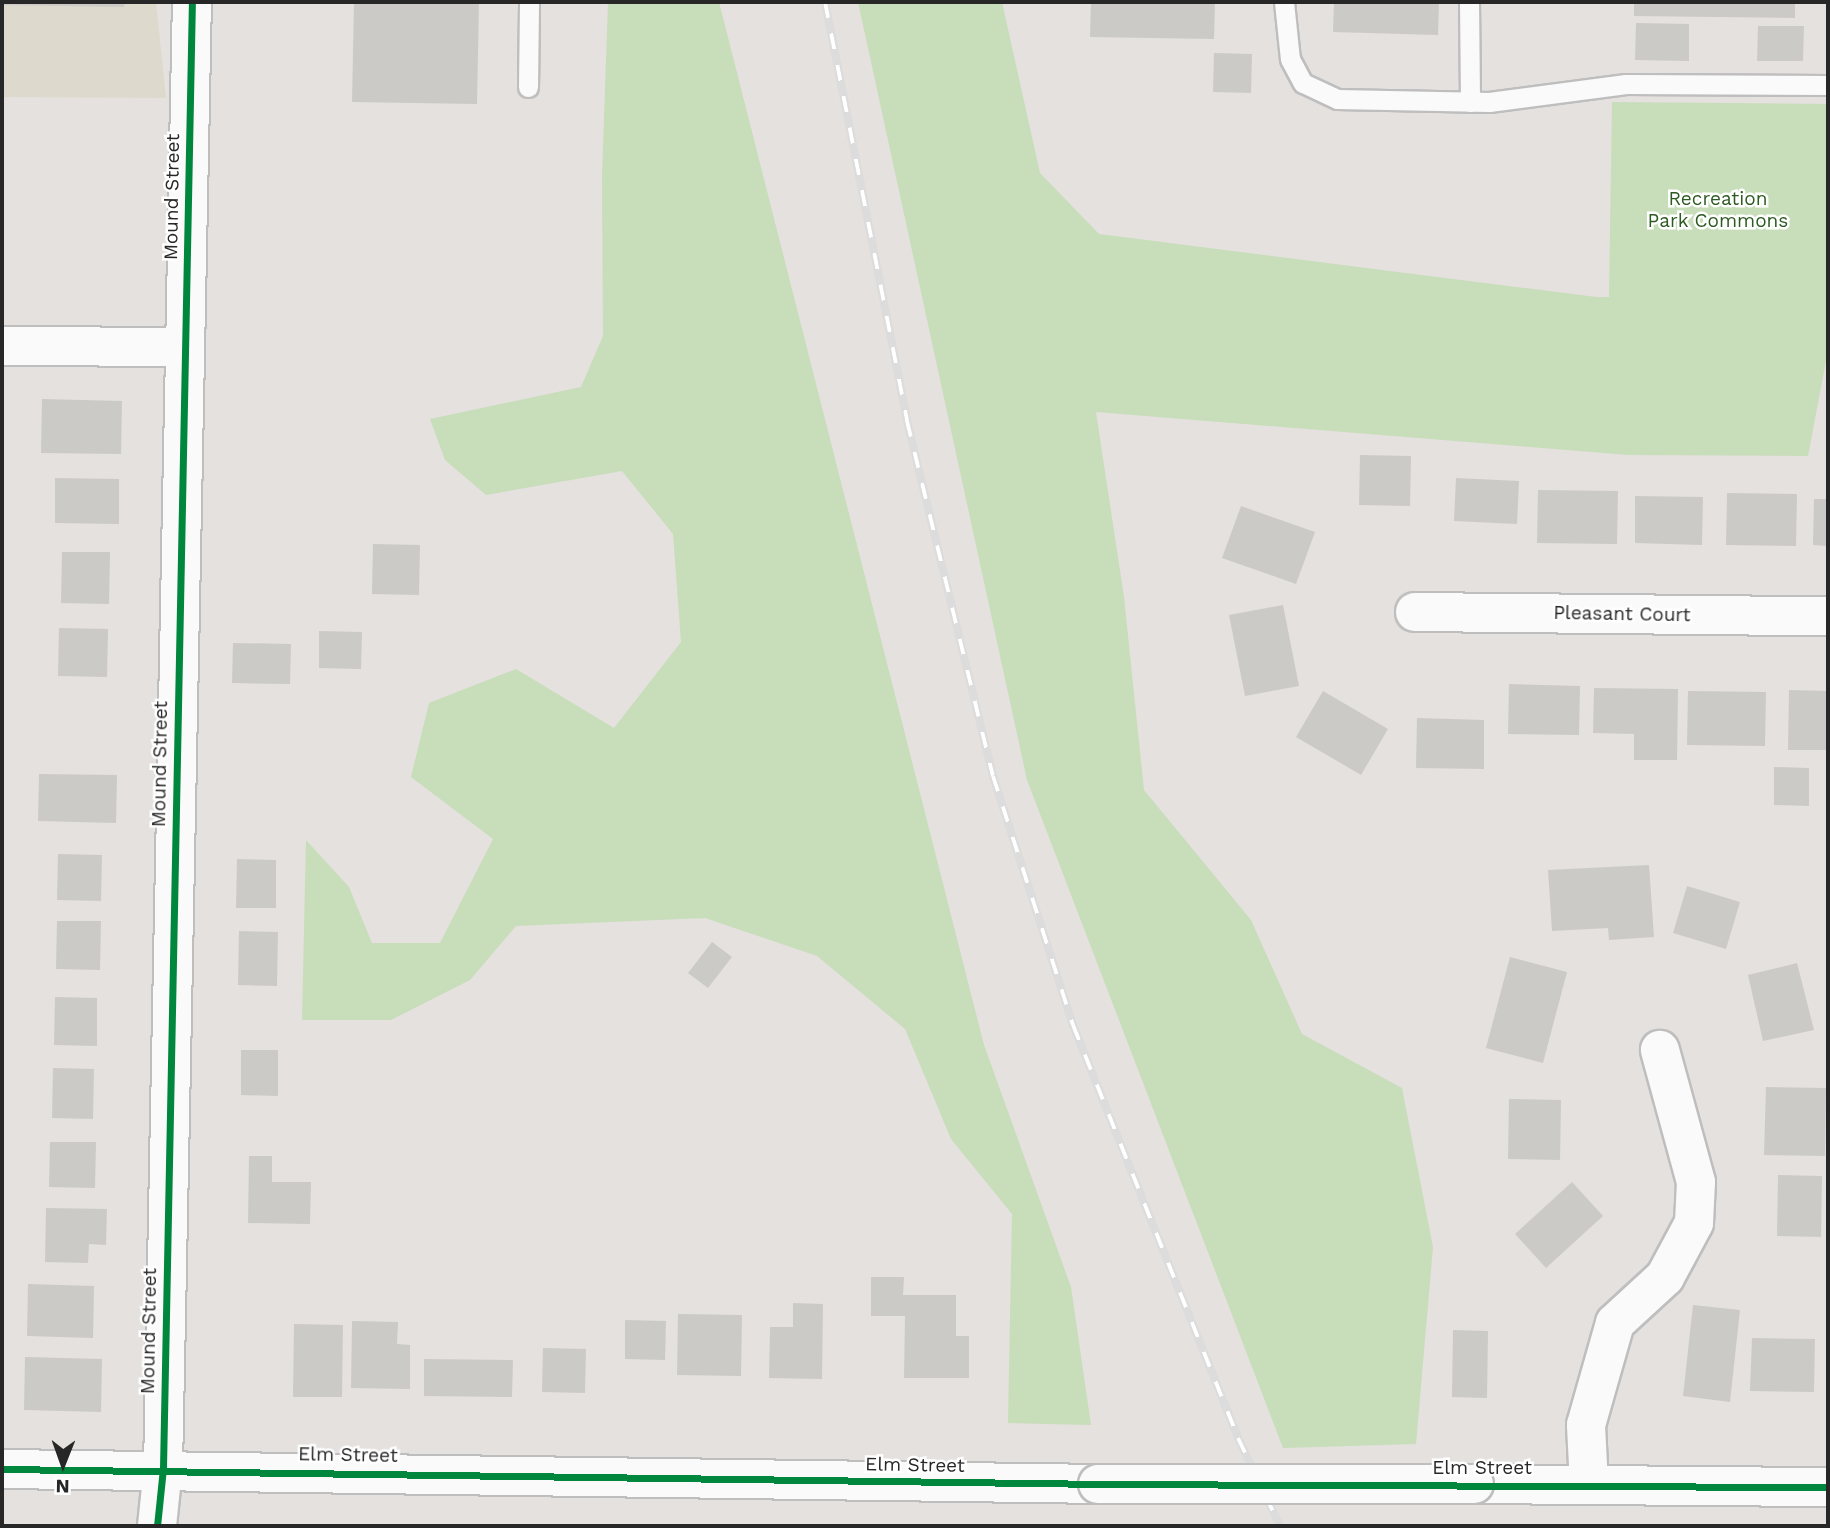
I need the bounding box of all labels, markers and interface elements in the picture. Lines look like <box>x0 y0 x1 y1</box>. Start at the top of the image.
street label: Mound Street <box>159 134 185 260</box>
park label: Recreation Park Commons <box>1647 188 1789 232</box>
street label: Pleasant Court <box>1553 601 1691 627</box>
street label: Mound Street <box>147 701 173 827</box>
street label: Mound Street <box>136 1268 162 1394</box>
north arrow <box>28 1430 98 1500</box>
street label: Elm Street <box>298 1443 398 1467</box>
street label: Elm Street <box>865 1453 965 1477</box>
street label: Elm Street <box>1432 1457 1532 1479</box>
text: N <box>55 1475 70 1498</box>

